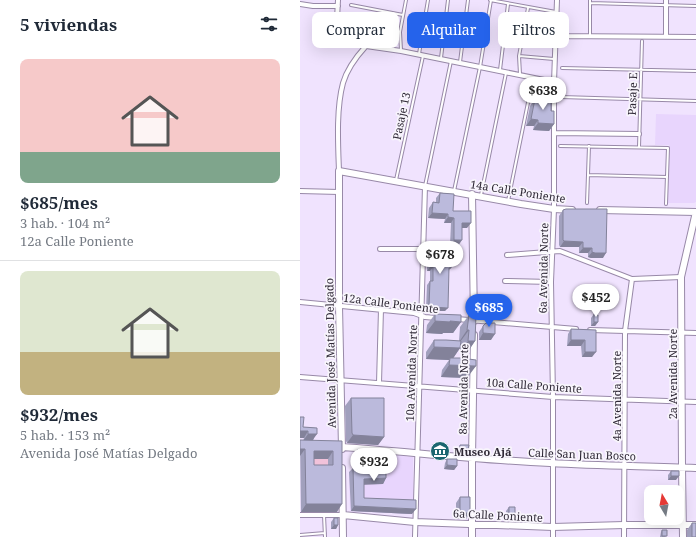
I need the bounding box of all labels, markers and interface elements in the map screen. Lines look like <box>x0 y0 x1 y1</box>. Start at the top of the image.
chip: Comprar <box>312 12 399 48</box>
chip: Alquilar <box>407 12 490 48</box>
chip: Filtros <box>498 12 569 48</box>
text: 5 viviendas <box>20 13 117 36</box>
icon: filters <box>258 13 280 35</box>
street label: Pasaje E <box>624 72 640 116</box>
pin: $638 <box>519 77 567 111</box>
text: $638 <box>528 81 558 99</box>
icon: home <box>114 85 186 157</box>
street label: Pasaje 13 <box>389 91 413 141</box>
street label: 14a Calle Poniente <box>469 176 567 206</box>
text: $685/mes <box>20 191 98 214</box>
text: 3 hab. · 104 m² <box>20 214 110 232</box>
street label: 6a Avenida Norte <box>535 222 551 313</box>
text: 12a Calle Poniente <box>20 232 134 250</box>
pin: $678 <box>416 241 464 275</box>
text: $678 <box>425 245 455 263</box>
street label: Avenida José Matías Delgado <box>321 278 339 428</box>
pin: $452 <box>572 284 620 318</box>
text: $452 <box>581 288 611 306</box>
street label: 12a Calle Poniente <box>342 290 440 316</box>
pin: $685 <box>465 294 513 328</box>
icon: home <box>114 297 186 369</box>
text: $685 <box>474 298 504 316</box>
street label: 10a Avenida Norte <box>402 324 420 422</box>
street label: 2a Avenida Norte <box>665 329 680 419</box>
street label: 8a Avenida Norte <box>455 343 471 434</box>
street label: 4a Avenida Norte <box>609 351 624 441</box>
street label: 10a Calle Poniente <box>485 374 583 396</box>
text: $932/mes <box>20 403 98 426</box>
text: 5 hab. · 153 m² <box>20 426 110 444</box>
museum icon: Museo Ajá <box>429 440 451 462</box>
text: Avenida José Matías Delgado <box>20 444 197 462</box>
place label: Museo Ajá <box>454 444 512 459</box>
street label: Calle San Juan Bosco <box>528 445 636 463</box>
pin: $932 <box>350 448 398 482</box>
text: $932 <box>359 452 389 470</box>
north arrow <box>644 485 684 525</box>
map controls <box>644 485 684 525</box>
street label: 6a Calle Poniente <box>453 505 543 525</box>

